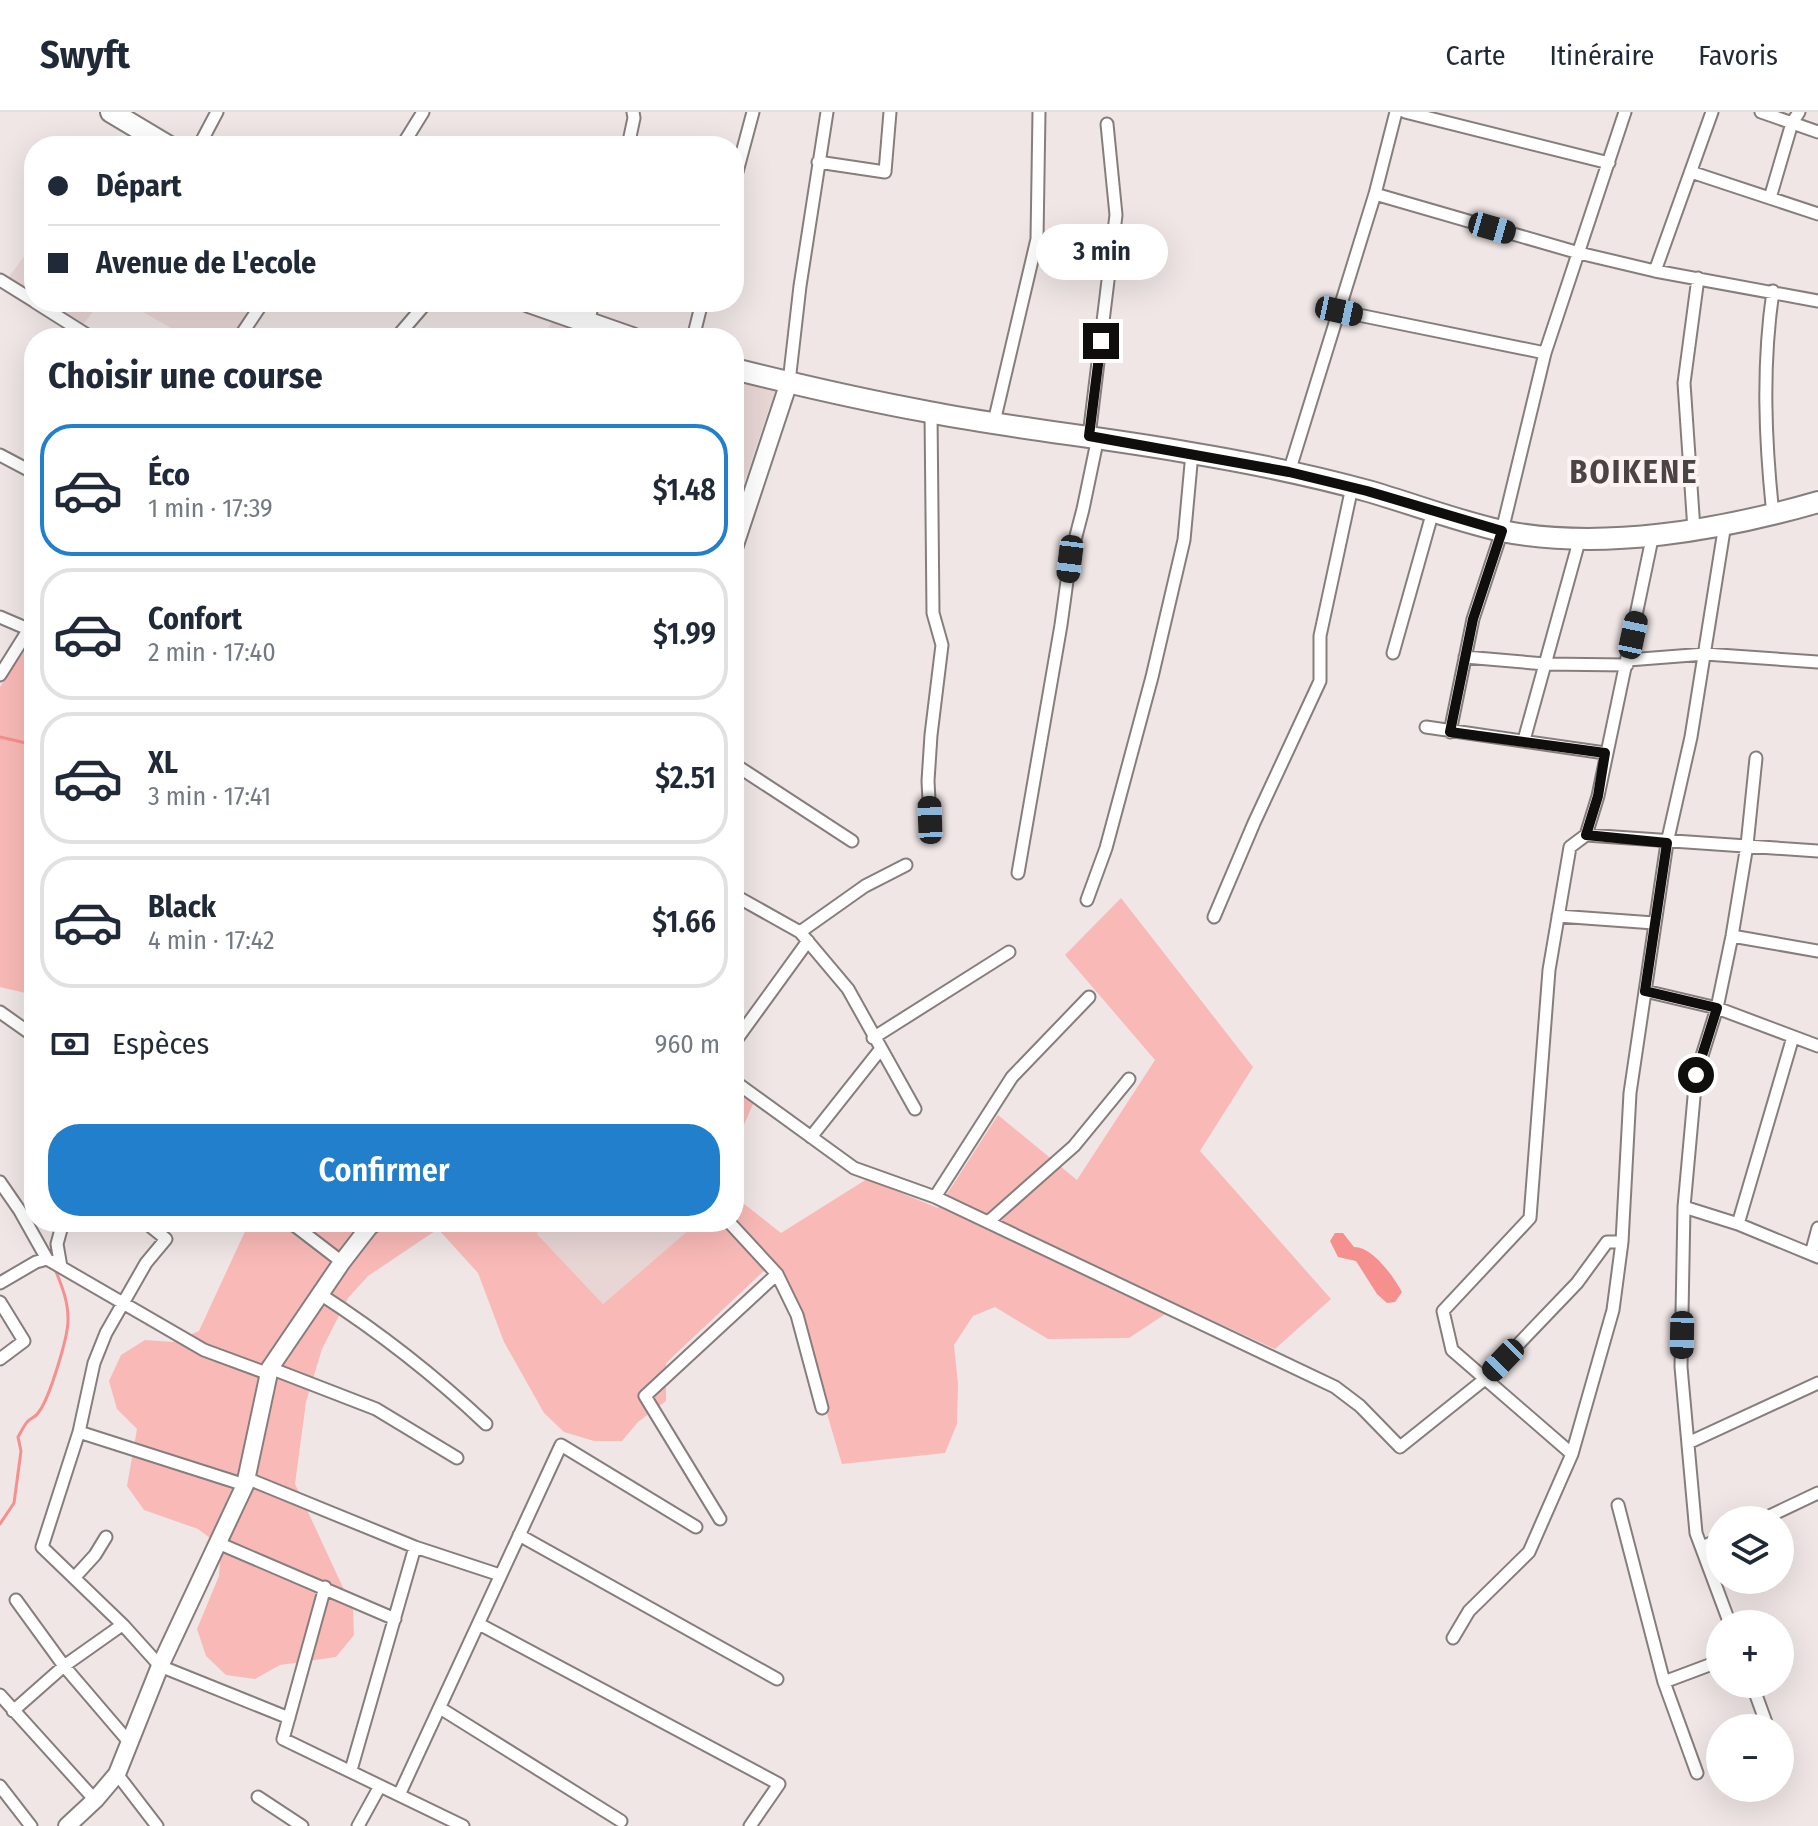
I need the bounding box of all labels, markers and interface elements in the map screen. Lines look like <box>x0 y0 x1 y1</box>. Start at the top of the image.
text: Swyft <box>40 32 130 78</box>
text: Carte <box>1446 39 1506 72</box>
text: Itinéraire <box>1550 39 1654 72</box>
text: Favoris <box>1698 39 1778 72</box>
text: Départ <box>96 168 182 204</box>
car <box>1466 210 1518 246</box>
callout: 3 min <box>1035 225 1167 281</box>
text: 3 min <box>1073 236 1131 267</box>
text: Avenue de L'ecole <box>96 245 316 281</box>
car <box>1313 294 1365 328</box>
route end <box>1083 323 1119 359</box>
text: Choisir une course <box>48 354 323 398</box>
district label: BOIKENE <box>1570 453 1698 491</box>
icon: car <box>52 454 124 526</box>
text: Éco <box>148 457 190 493</box>
text: $1.48 <box>653 472 716 508</box>
text: 1 min · 17:39 <box>148 493 273 524</box>
car <box>1055 534 1085 584</box>
icon: car <box>52 598 124 670</box>
text: Confort <box>148 601 242 637</box>
car <box>1616 609 1650 661</box>
text: $1.99 <box>653 616 716 652</box>
text: 2 min · 17:40 <box>148 637 276 668</box>
icon: car <box>52 742 124 814</box>
text: XL <box>148 745 178 781</box>
text: $2.51 <box>655 760 716 796</box>
text: 3 min · 17:41 <box>148 781 271 812</box>
car <box>917 796 943 844</box>
icon: car <box>52 886 124 958</box>
text: Black <box>148 889 216 925</box>
text: $1.66 <box>652 904 716 940</box>
text: 4 min · 17:42 <box>148 925 274 956</box>
icon: cash <box>48 1022 92 1066</box>
text: Espèces <box>112 1026 209 1062</box>
text: 960 m <box>655 1029 720 1060</box>
route start <box>1678 1057 1714 1093</box>
button: Confirmer <box>48 1124 720 1216</box>
car <box>1670 1311 1694 1359</box>
car <box>1478 1334 1528 1386</box>
map controls <box>1706 1506 1794 1802</box>
button: layers <box>1706 1506 1794 1594</box>
button: + <box>1706 1610 1794 1698</box>
button: − <box>1706 1714 1794 1802</box>

